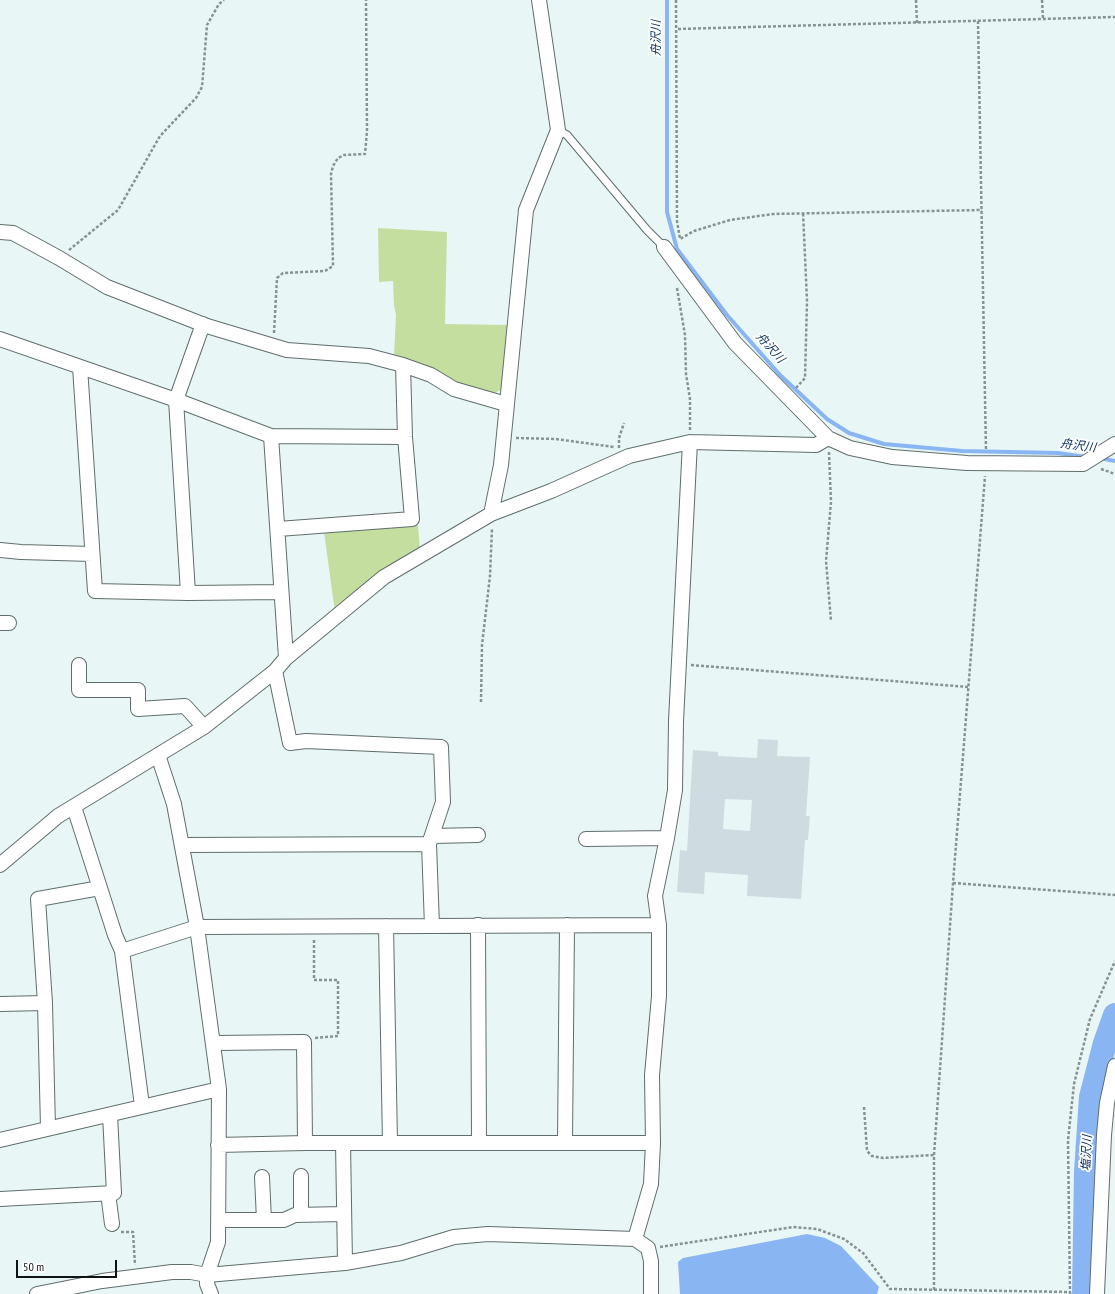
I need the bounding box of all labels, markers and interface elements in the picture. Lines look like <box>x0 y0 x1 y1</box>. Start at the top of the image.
water label: 舟沢川 <box>650 20 664 56</box>
water label: 舟沢川 <box>753 330 787 366</box>
water label: 舟沢川 <box>1059 437 1097 455</box>
water label: 塩沢川 <box>1079 1135 1095 1171</box>
scale bar <box>18 1252 119 1278</box>
text: 50 m <box>23 1259 44 1274</box>

